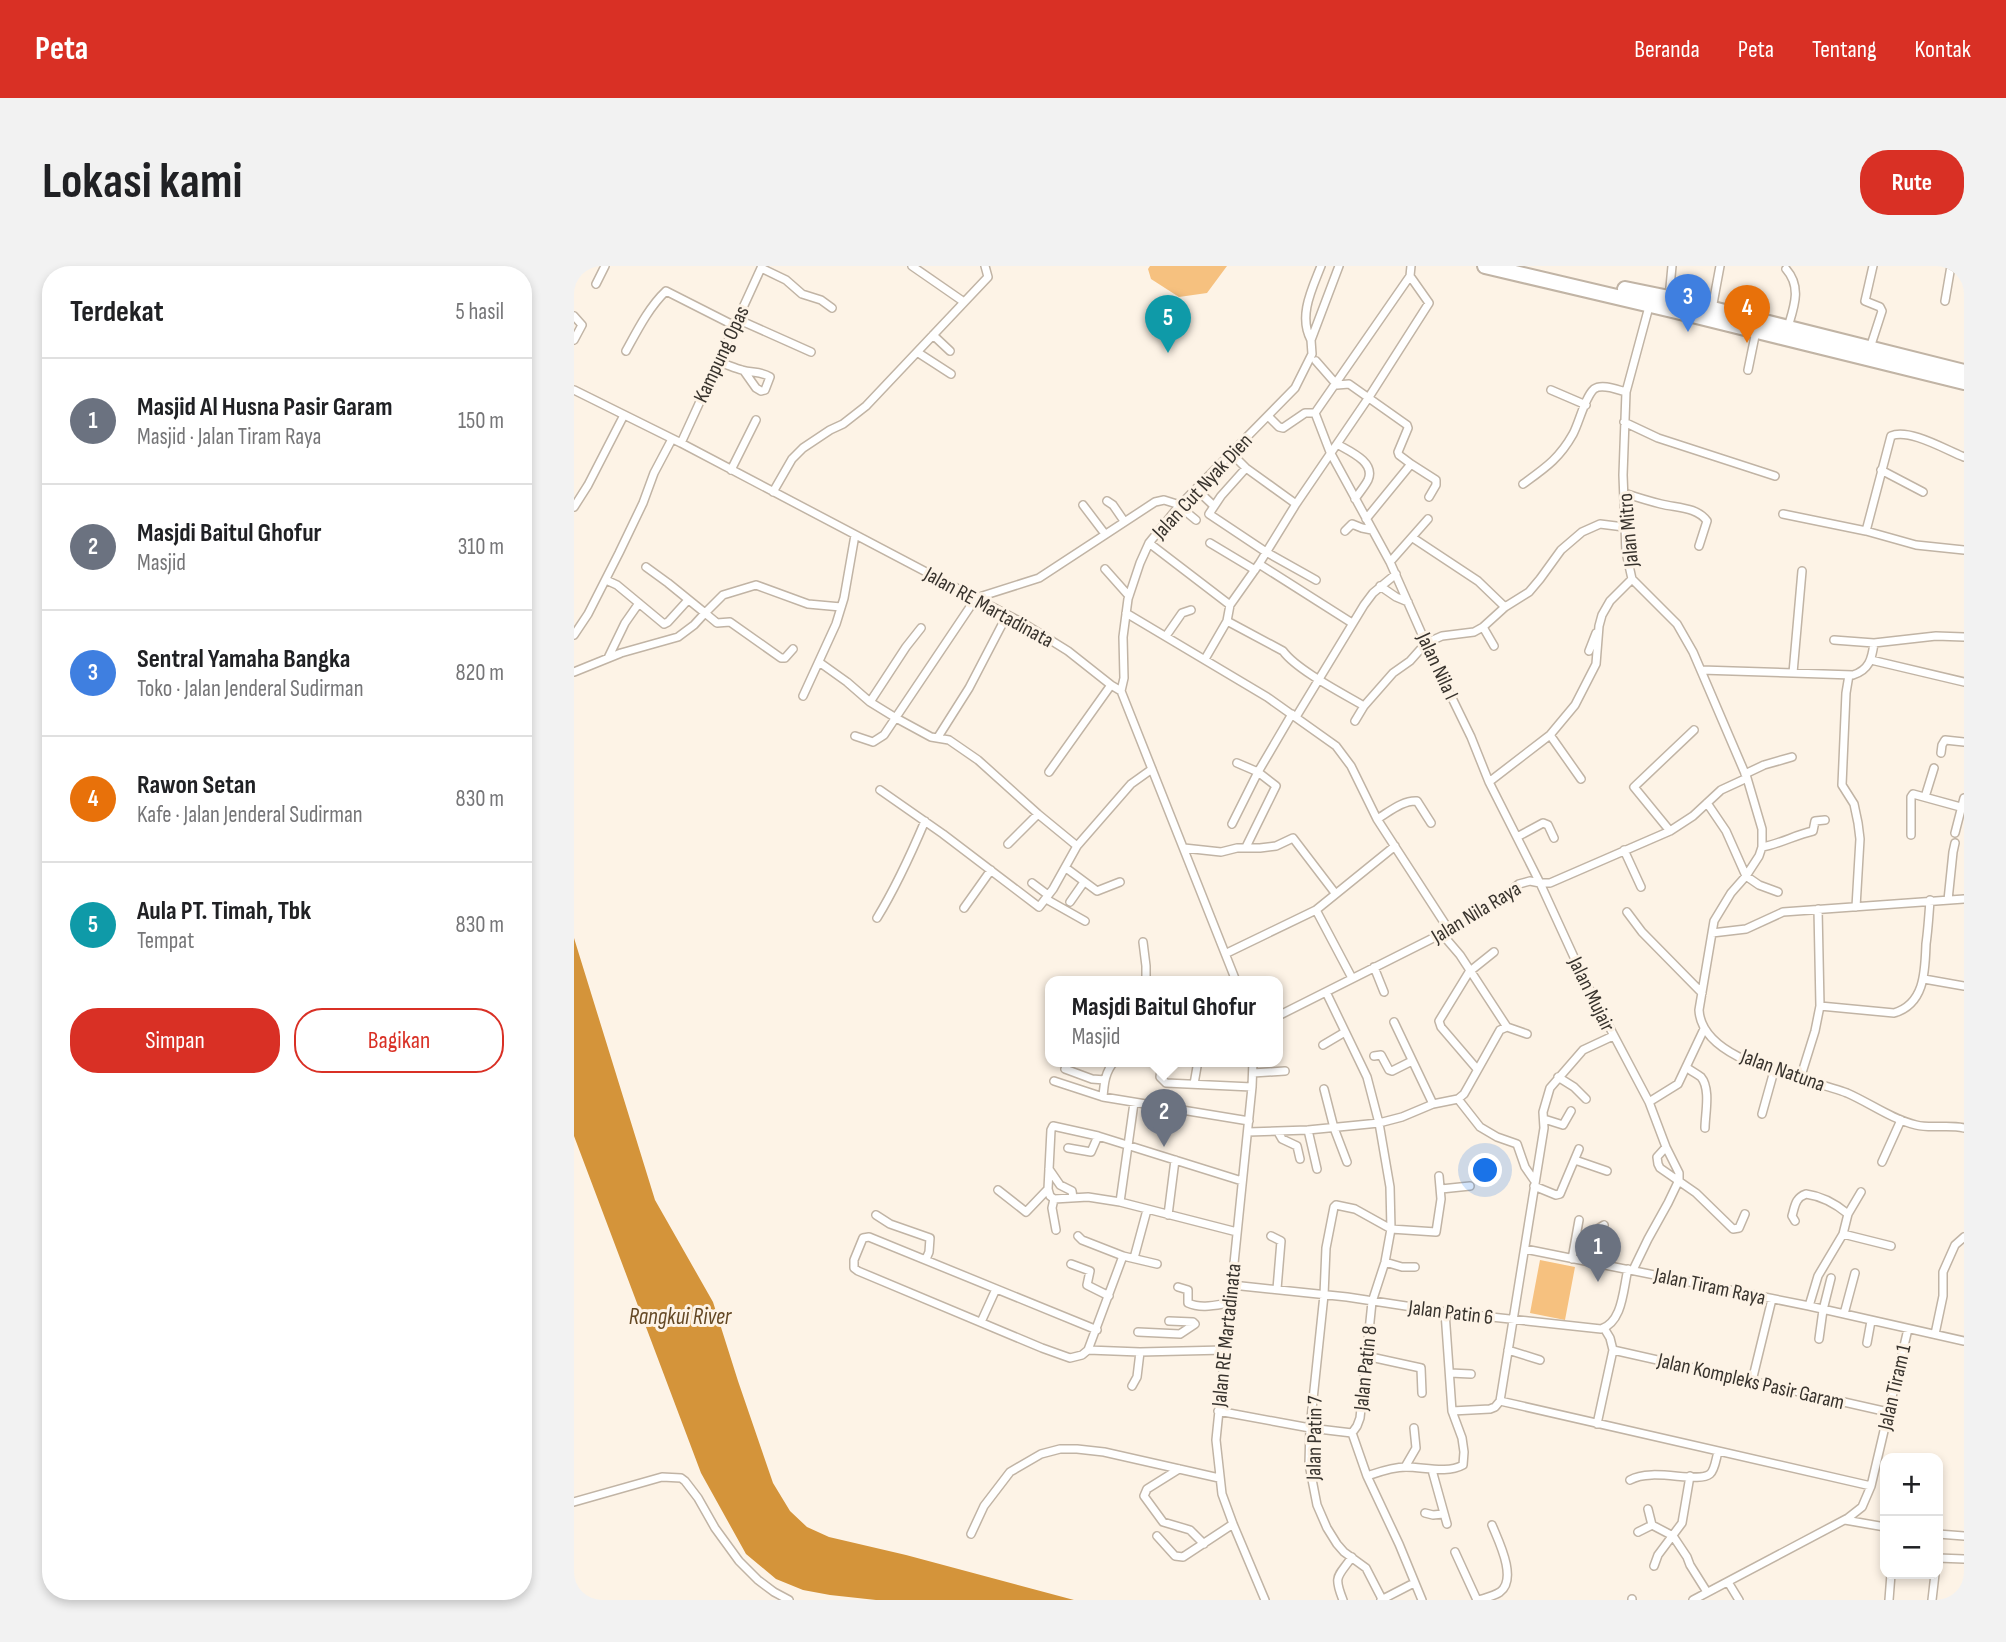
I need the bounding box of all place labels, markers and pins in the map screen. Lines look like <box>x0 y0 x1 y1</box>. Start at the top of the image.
pin: 3 <box>1665 274 1711 332</box>
pin: 4 <box>1724 285 1770 343</box>
pin: 5 <box>1145 295 1191 353</box>
pin: 2 <box>1141 1089 1187 1147</box>
pin: 1 <box>1575 1224 1621 1282</box>

